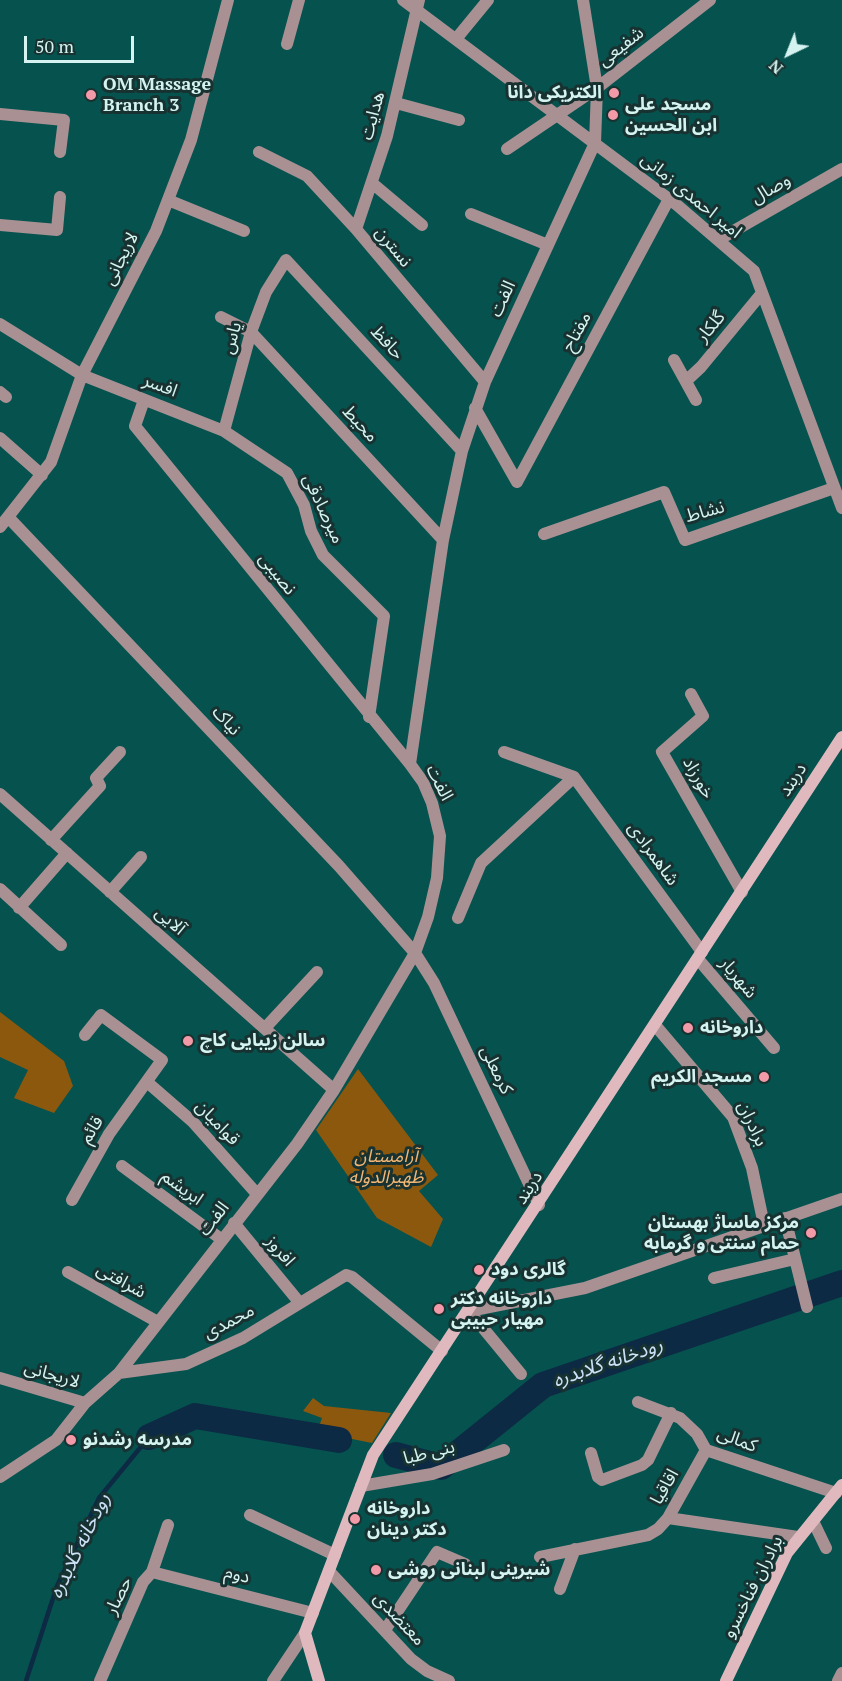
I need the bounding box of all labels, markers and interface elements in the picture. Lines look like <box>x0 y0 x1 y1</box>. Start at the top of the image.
street label: شفیعی <box>594 22 648 72</box>
scale bar <box>27 24 136 62</box>
north arrow <box>758 24 818 84</box>
text: 50 m <box>35 34 74 58</box>
text: N <box>764 55 788 79</box>
place label: OM Massage Branch 3 <box>103 74 211 116</box>
place label: الکتریکی دانا <box>507 82 602 104</box>
marker: الکتریکی دانا <box>607 86 621 100</box>
marker: OM Massage Branch 3 <box>84 88 98 102</box>
street label: هدایت <box>356 89 390 143</box>
place label: مسجد علی ابن الحسین <box>625 94 717 136</box>
marker: مسجد علی ابن الحسین <box>606 108 620 122</box>
street label: امیر احمدی زمانی <box>636 149 746 243</box>
street label: وصال <box>747 169 795 209</box>
street label: نسترن <box>370 222 416 272</box>
street label: لاریجانی <box>99 229 143 289</box>
street label: الفت <box>485 277 521 321</box>
street label: گلکار <box>692 307 730 347</box>
street label: مفتاح <box>558 308 596 356</box>
street label: یاس <box>217 319 247 357</box>
street label: حافظ <box>366 321 408 365</box>
street label: افسر <box>140 370 180 402</box>
street label: محیط <box>338 401 382 447</box>
street label: میرصادقی <box>298 471 348 547</box>
street label: نشاط <box>683 496 727 528</box>
street label: نصیبی <box>253 549 301 599</box>
street label: نیاک <box>207 702 245 740</box>
street label: خورزاد <box>677 753 719 803</box>
street label: دربند <box>774 759 812 801</box>
street label: الفت <box>421 761 457 805</box>
street label: شاهمرادی <box>623 818 683 890</box>
street label: آلایی <box>150 902 190 940</box>
street label: شهریار <box>715 953 761 1003</box>
place label: داروخانه <box>700 1017 763 1039</box>
marker: داروخانه <box>681 1021 695 1035</box>
place label: سالن زیبایی کاچ <box>200 1030 325 1052</box>
marker: سالن زیبایی کاچ <box>181 1034 195 1048</box>
street label: کرمعلی <box>475 1042 517 1098</box>
place label: مسجد الکریم <box>651 1066 752 1088</box>
marker: مسجد الکریم <box>757 1070 771 1084</box>
street label: قوامیان <box>190 1096 244 1150</box>
street label: برادران <box>732 1098 772 1150</box>
street label: قائم <box>75 1112 109 1148</box>
park label: آرامستان ظهیرالدوله <box>349 1146 423 1188</box>
street label: ابریشم <box>157 1166 207 1210</box>
street label: دربند <box>510 1167 548 1209</box>
street label: الفت <box>194 1198 234 1240</box>
place label: مرکز ماساژ بهستان حمام سنتی و گرمابه <box>644 1212 799 1254</box>
marker: مرکز ماساژ بهستان حمام سنتی و گرمابه <box>804 1226 818 1240</box>
street label: افروز <box>261 1231 299 1271</box>
street label: شرافتی <box>93 1259 149 1303</box>
place label: گالری دود <box>491 1259 566 1281</box>
marker: گالری دود <box>472 1263 486 1277</box>
place label: داروخانه دکتر مهیار حبیبی <box>451 1288 552 1330</box>
street label: محمدی <box>200 1300 258 1344</box>
marker: داروخانه دکتر مهیار حبیبی <box>432 1302 446 1316</box>
water label: رودخانه گلابدره <box>550 1333 666 1393</box>
street label: لاریجانی <box>22 1357 82 1393</box>
street label: کمالی <box>714 1423 760 1457</box>
place label: مدرسه رشدنو <box>83 1429 192 1451</box>
marker: مدرسه رشدنو <box>64 1433 78 1447</box>
street label: بنی طبا <box>401 1436 457 1470</box>
street label: اقاقیا <box>646 1465 684 1509</box>
water label: رودخانه گلابدره <box>44 1489 116 1603</box>
place label: داروخانه دکتر دینان <box>367 1498 447 1540</box>
marker: داروخانه دکتر دینان <box>348 1512 362 1526</box>
street label: برادران فناخسرو <box>718 1532 788 1642</box>
place label: شیرینی لبنانی روشی <box>388 1559 550 1581</box>
street label: دوم <box>222 1561 252 1589</box>
marker: شیرینی لبنانی روشی <box>369 1563 383 1577</box>
street label: حصار <box>101 1574 137 1618</box>
street label: معتضدی <box>369 1588 429 1650</box>

